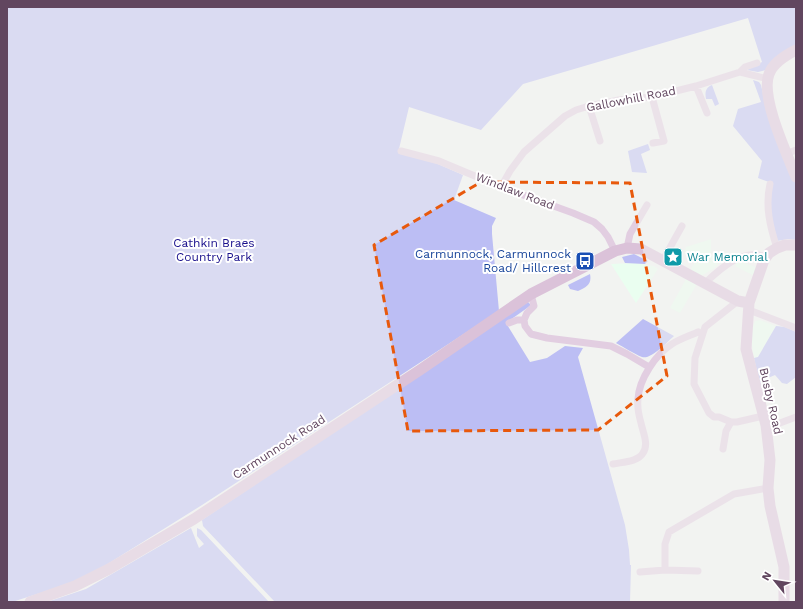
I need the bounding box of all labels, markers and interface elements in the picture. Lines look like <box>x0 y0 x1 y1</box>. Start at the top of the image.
street label: Gallowhill Road <box>585 83 677 115</box>
street label: Windlaw Road <box>474 170 556 212</box>
park label: Cathkin Braes Country Park <box>173 236 255 264</box>
place icon: War Memorial <box>662 246 684 268</box>
place label: Carmunnock, Carmunnock Road/ Hillcrest <box>415 247 571 275</box>
bus stop icon: Carmunnock, Carmunnock Road/ Hillcrest <box>574 250 596 272</box>
place label: War Memorial <box>687 250 768 264</box>
street label: Busby Road <box>757 366 785 436</box>
street label: Carmunnock Road <box>230 412 328 482</box>
north arrow <box>755 561 795 601</box>
text: N <box>759 569 774 583</box>

